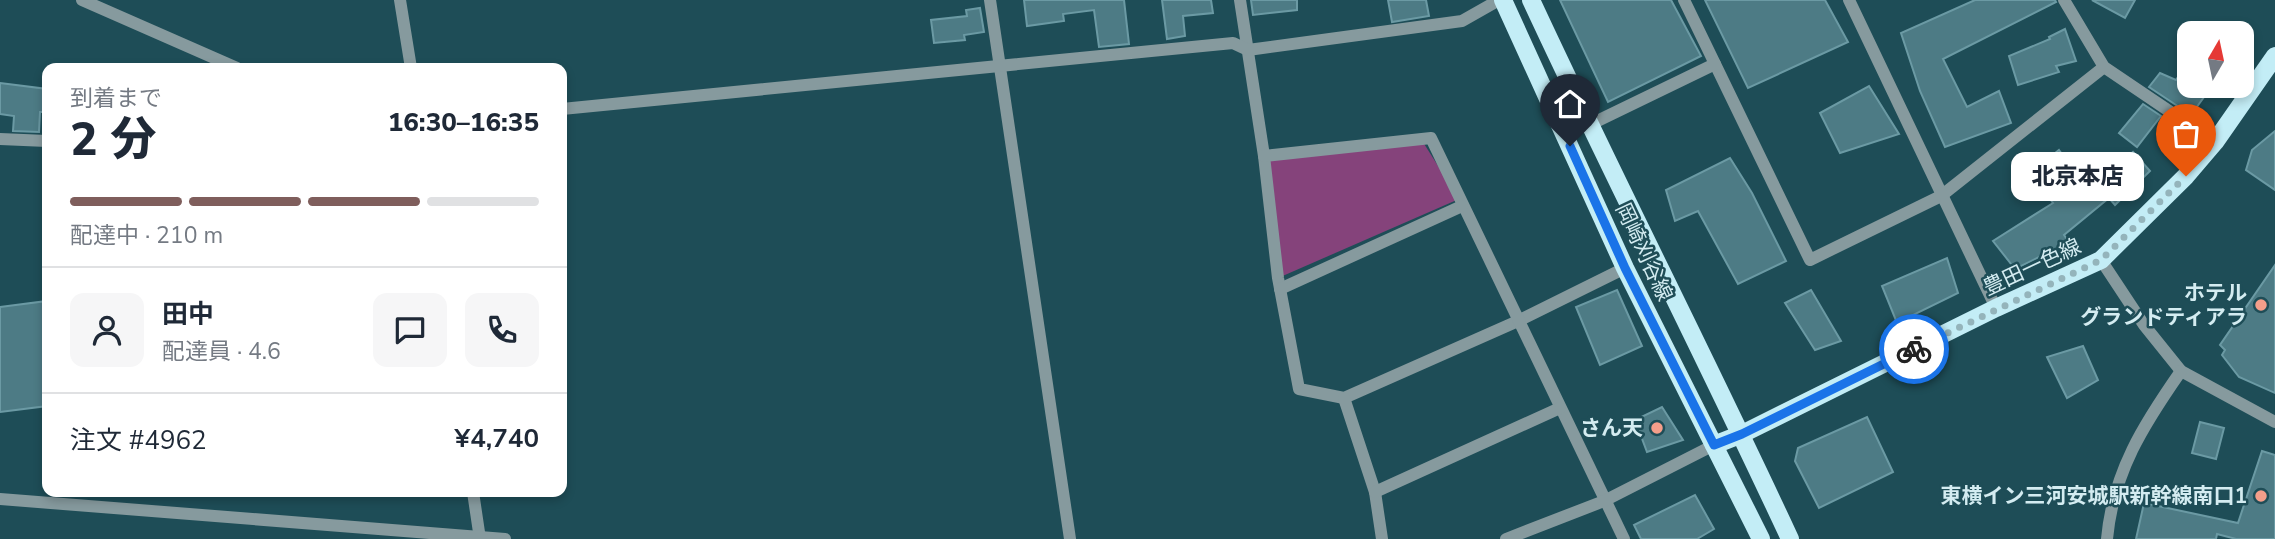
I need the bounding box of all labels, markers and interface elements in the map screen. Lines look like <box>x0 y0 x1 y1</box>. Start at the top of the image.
north arrow <box>2177 21 2254 98</box>
map controls <box>2177 21 2254 98</box>
pin <box>1540 74 1600 146</box>
text: 到着まで <box>70 83 162 114</box>
icon: home <box>1551 85 1589 123</box>
pin <box>2156 104 2216 176</box>
text: 16:30–16:35 <box>388 105 539 140</box>
text: 2 分 <box>70 108 156 171</box>
icon: bag <box>2167 115 2205 153</box>
callout: 北京本店 <box>2011 152 2144 200</box>
text: 北京本店 <box>2032 161 2124 192</box>
street label: 岡崎刈谷線 <box>1609 199 1679 305</box>
text: 配達中 · 210 m <box>70 220 223 251</box>
street label: 豊田一色線 <box>1979 232 2085 302</box>
place label: ホテル グランドティアラ <box>2080 279 2247 331</box>
button: person <box>70 293 144 367</box>
button: chat <box>373 293 447 367</box>
button: phone <box>465 293 539 367</box>
text: 田中 <box>162 297 214 332</box>
marker: ホテル グランドティアラ <box>2253 297 2269 313</box>
courier <box>1879 314 1949 384</box>
icon: bike <box>1895 330 1933 368</box>
text: 配達員 · 4.6 <box>162 336 281 367</box>
place label: さん天 <box>1580 414 1643 442</box>
marker: さん天 <box>1649 420 1665 436</box>
text: ¥4,740 <box>455 421 539 456</box>
text: 注文 #4962 <box>70 423 207 458</box>
place label: 東横イン三河安城駅新幹線南口1 <box>1940 482 2247 510</box>
marker: 東横イン三河安城駅新幹線南口1 <box>2253 488 2269 504</box>

